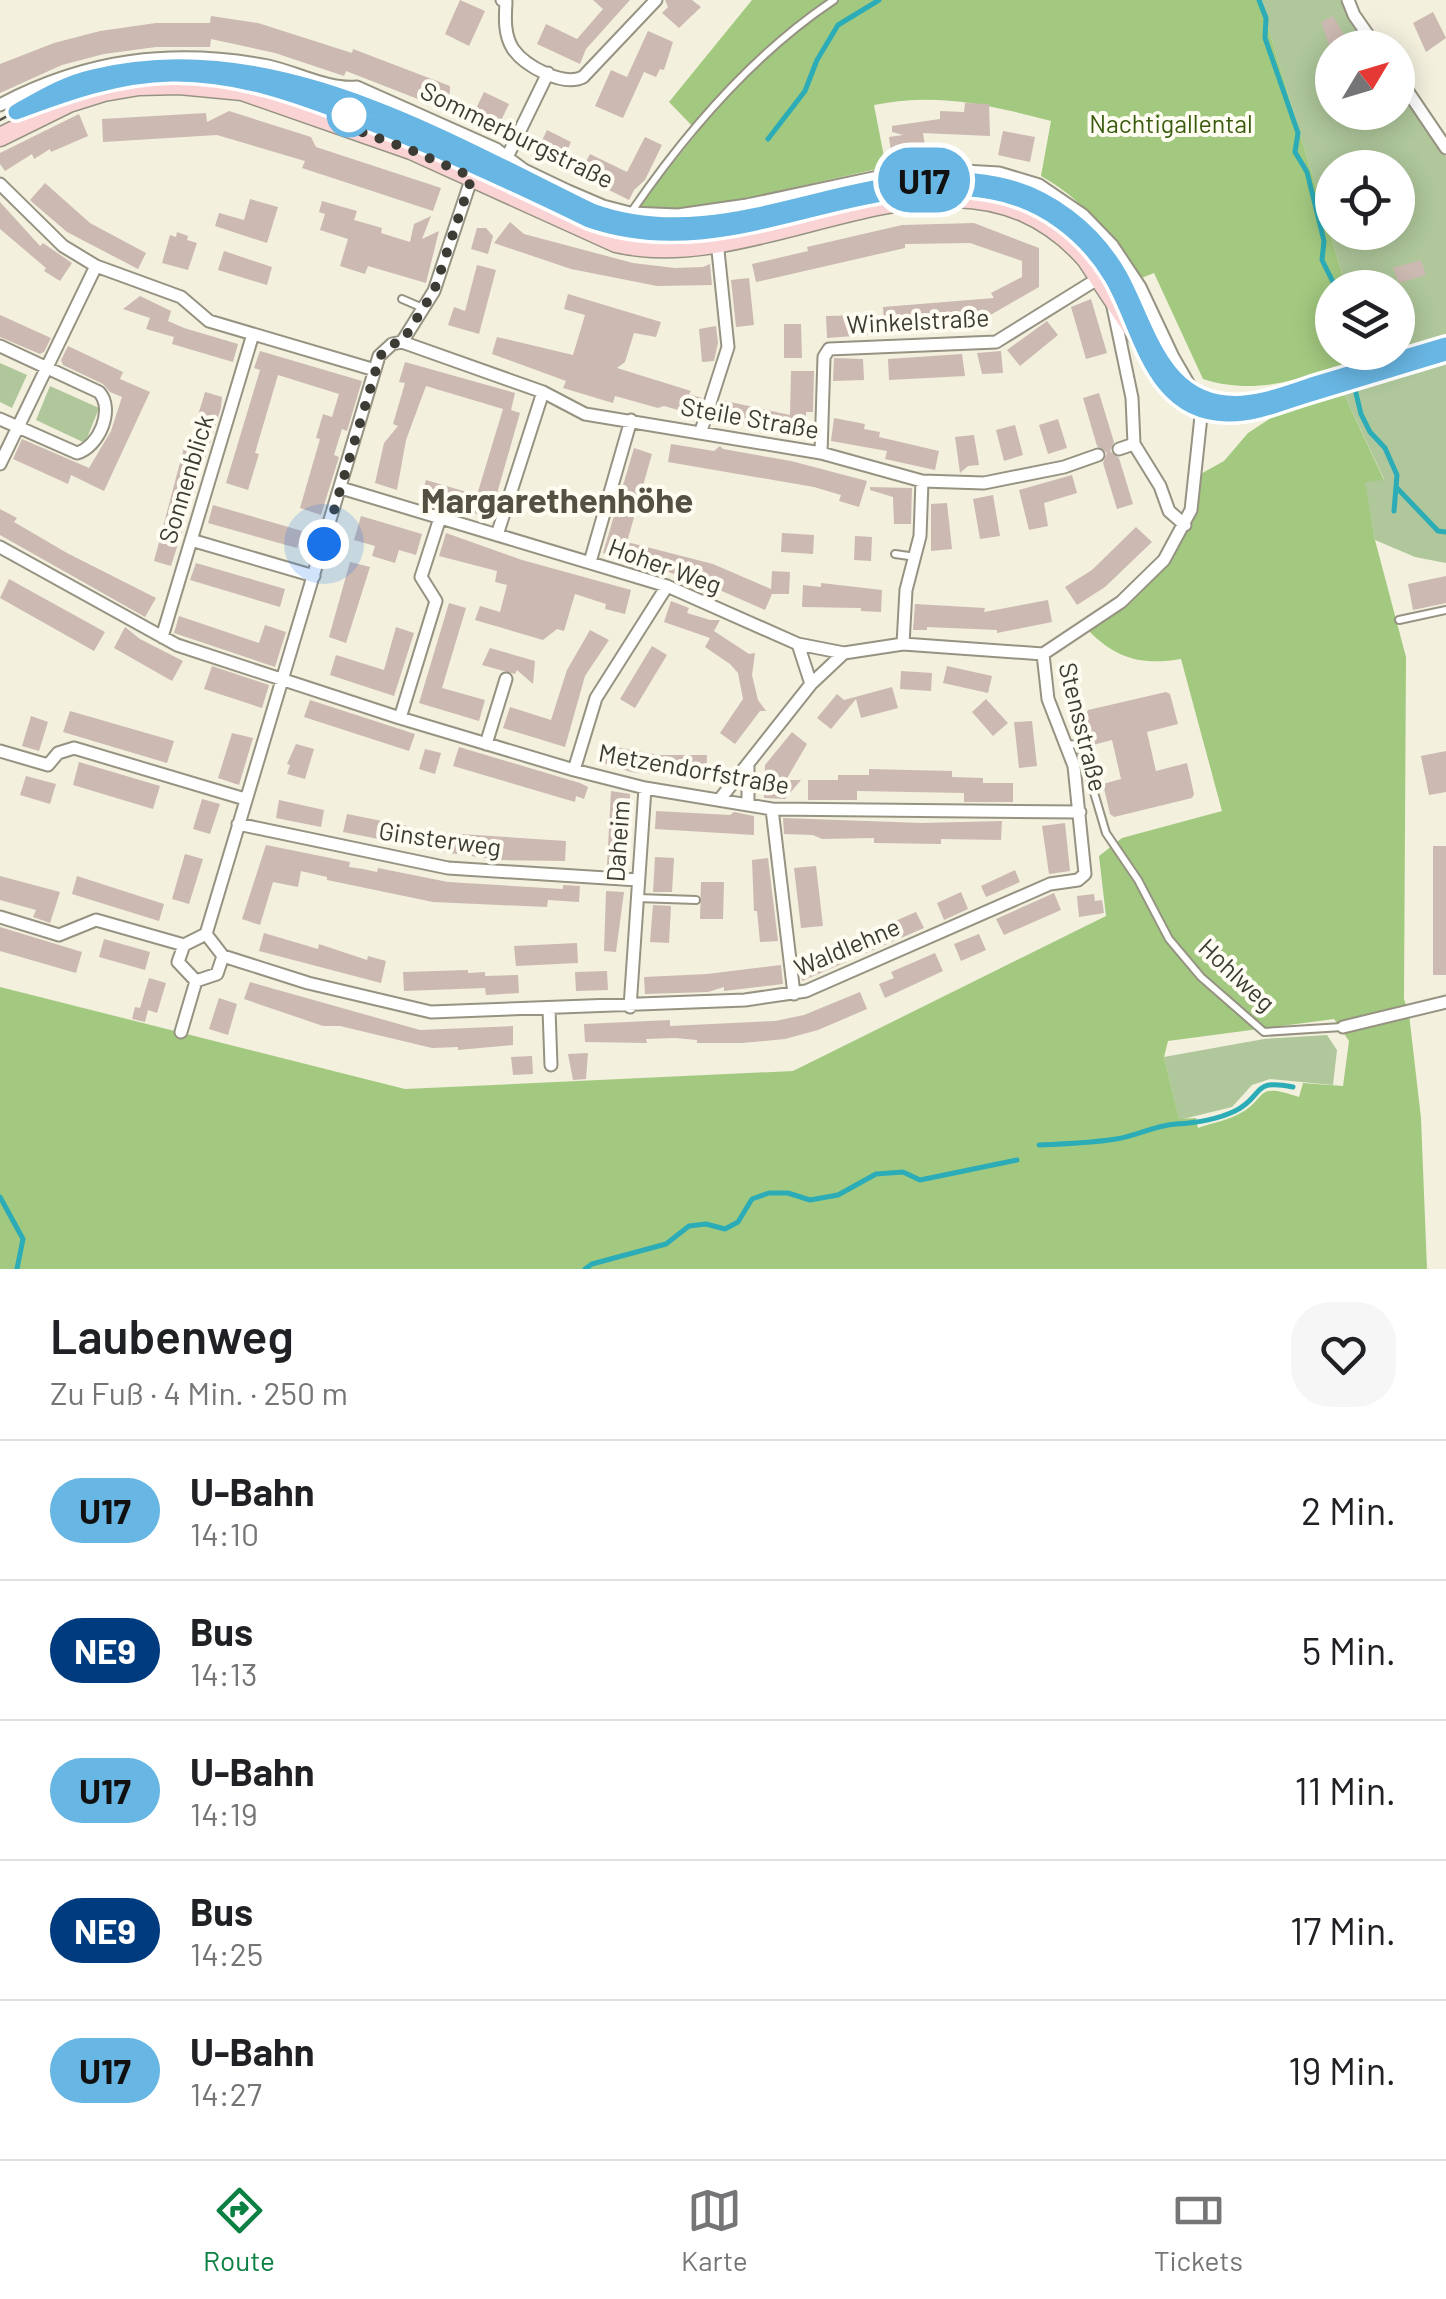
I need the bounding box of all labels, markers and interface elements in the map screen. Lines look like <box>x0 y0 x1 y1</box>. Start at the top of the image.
north arrow <box>1315 30 1415 130</box>
map controls <box>1315 30 1415 370</box>
street label: Sommerburgstraße <box>416 74 619 194</box>
unlabelled marker <box>328 94 370 136</box>
park label: Nachtigallental <box>1089 108 1253 138</box>
line badge: U17 <box>866 148 982 212</box>
button: locate <box>1315 150 1415 250</box>
text: U17 <box>898 159 950 201</box>
button: layers <box>1315 270 1415 370</box>
street label: Winkelstraße <box>846 301 990 339</box>
street label: Steile Straße <box>679 390 822 444</box>
street label: Sonnenblick <box>151 411 219 547</box>
district label: Margarethenhöhe <box>421 478 693 520</box>
your location <box>299 519 349 569</box>
street label: Hoher Weg <box>605 531 726 599</box>
street label: Stensstraße <box>1053 659 1114 794</box>
street label: Metzendorfstraße <box>596 736 792 800</box>
street label: Daheim <box>599 799 635 883</box>
street label: Ginsterweg <box>377 815 503 861</box>
street label: Waldlehne <box>789 910 904 982</box>
street label: Hohlweg <box>1193 931 1282 1017</box>
button: heart <box>1291 1302 1396 1407</box>
text: Laubenweg <box>50 1306 294 1364</box>
text: Zu Fuß · 4 Min. · 250 m <box>50 1373 348 1411</box>
text: U-Bahn <box>190 1468 315 1514</box>
text: 2 Min. <box>1301 1487 1396 1533</box>
text: U17 <box>79 1489 131 1531</box>
text: 14:10 <box>190 1514 259 1552</box>
text: Bus <box>190 1608 253 1654</box>
text: 5 Min. <box>1302 1627 1396 1673</box>
text: NE9 <box>74 1629 136 1671</box>
text: 14:13 <box>190 1654 257 1692</box>
text: U-Bahn <box>190 1748 315 1794</box>
text: 11 Min. <box>1295 1767 1396 1813</box>
text: U17 <box>79 1769 131 1811</box>
text: 14:19 <box>190 1794 258 1832</box>
text: Bus <box>190 1888 253 1934</box>
text: 17 Min. <box>1290 1907 1396 1953</box>
text: NE9 <box>74 1909 136 1951</box>
text: 14:25 <box>190 1934 263 1972</box>
text: U-Bahn <box>190 2028 315 2074</box>
text: 19 Min. <box>1288 2047 1396 2093</box>
text: U17 <box>79 2049 131 2091</box>
text: 14:27 <box>190 2074 262 2112</box>
tab: Route <box>203 2183 275 2277</box>
tab: Karte <box>681 2183 748 2277</box>
tab: Tickets <box>1154 2183 1243 2277</box>

